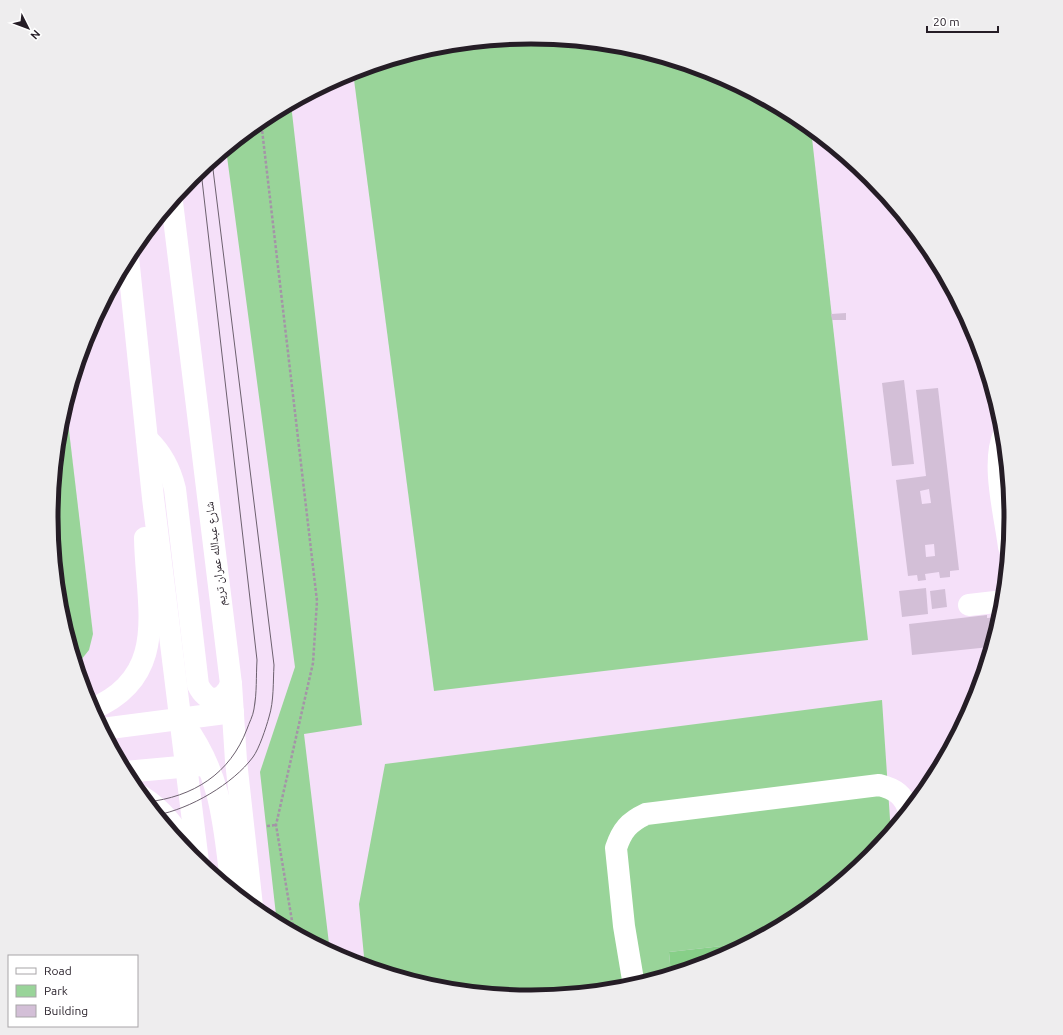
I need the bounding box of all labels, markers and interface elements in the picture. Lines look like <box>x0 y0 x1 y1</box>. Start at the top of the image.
north arrow <box>8 8 48 48</box>
scale bar <box>927 8 998 34</box>
text: 20 m <box>933 15 960 28</box>
text: N <box>28 28 43 42</box>
street label: شارع عبدالله عمران تريم <box>202 501 230 607</box>
legend <box>8 955 138 1027</box>
text: Road <box>44 964 72 977</box>
text: Park <box>44 984 68 997</box>
text: Building <box>44 1004 88 1017</box>

